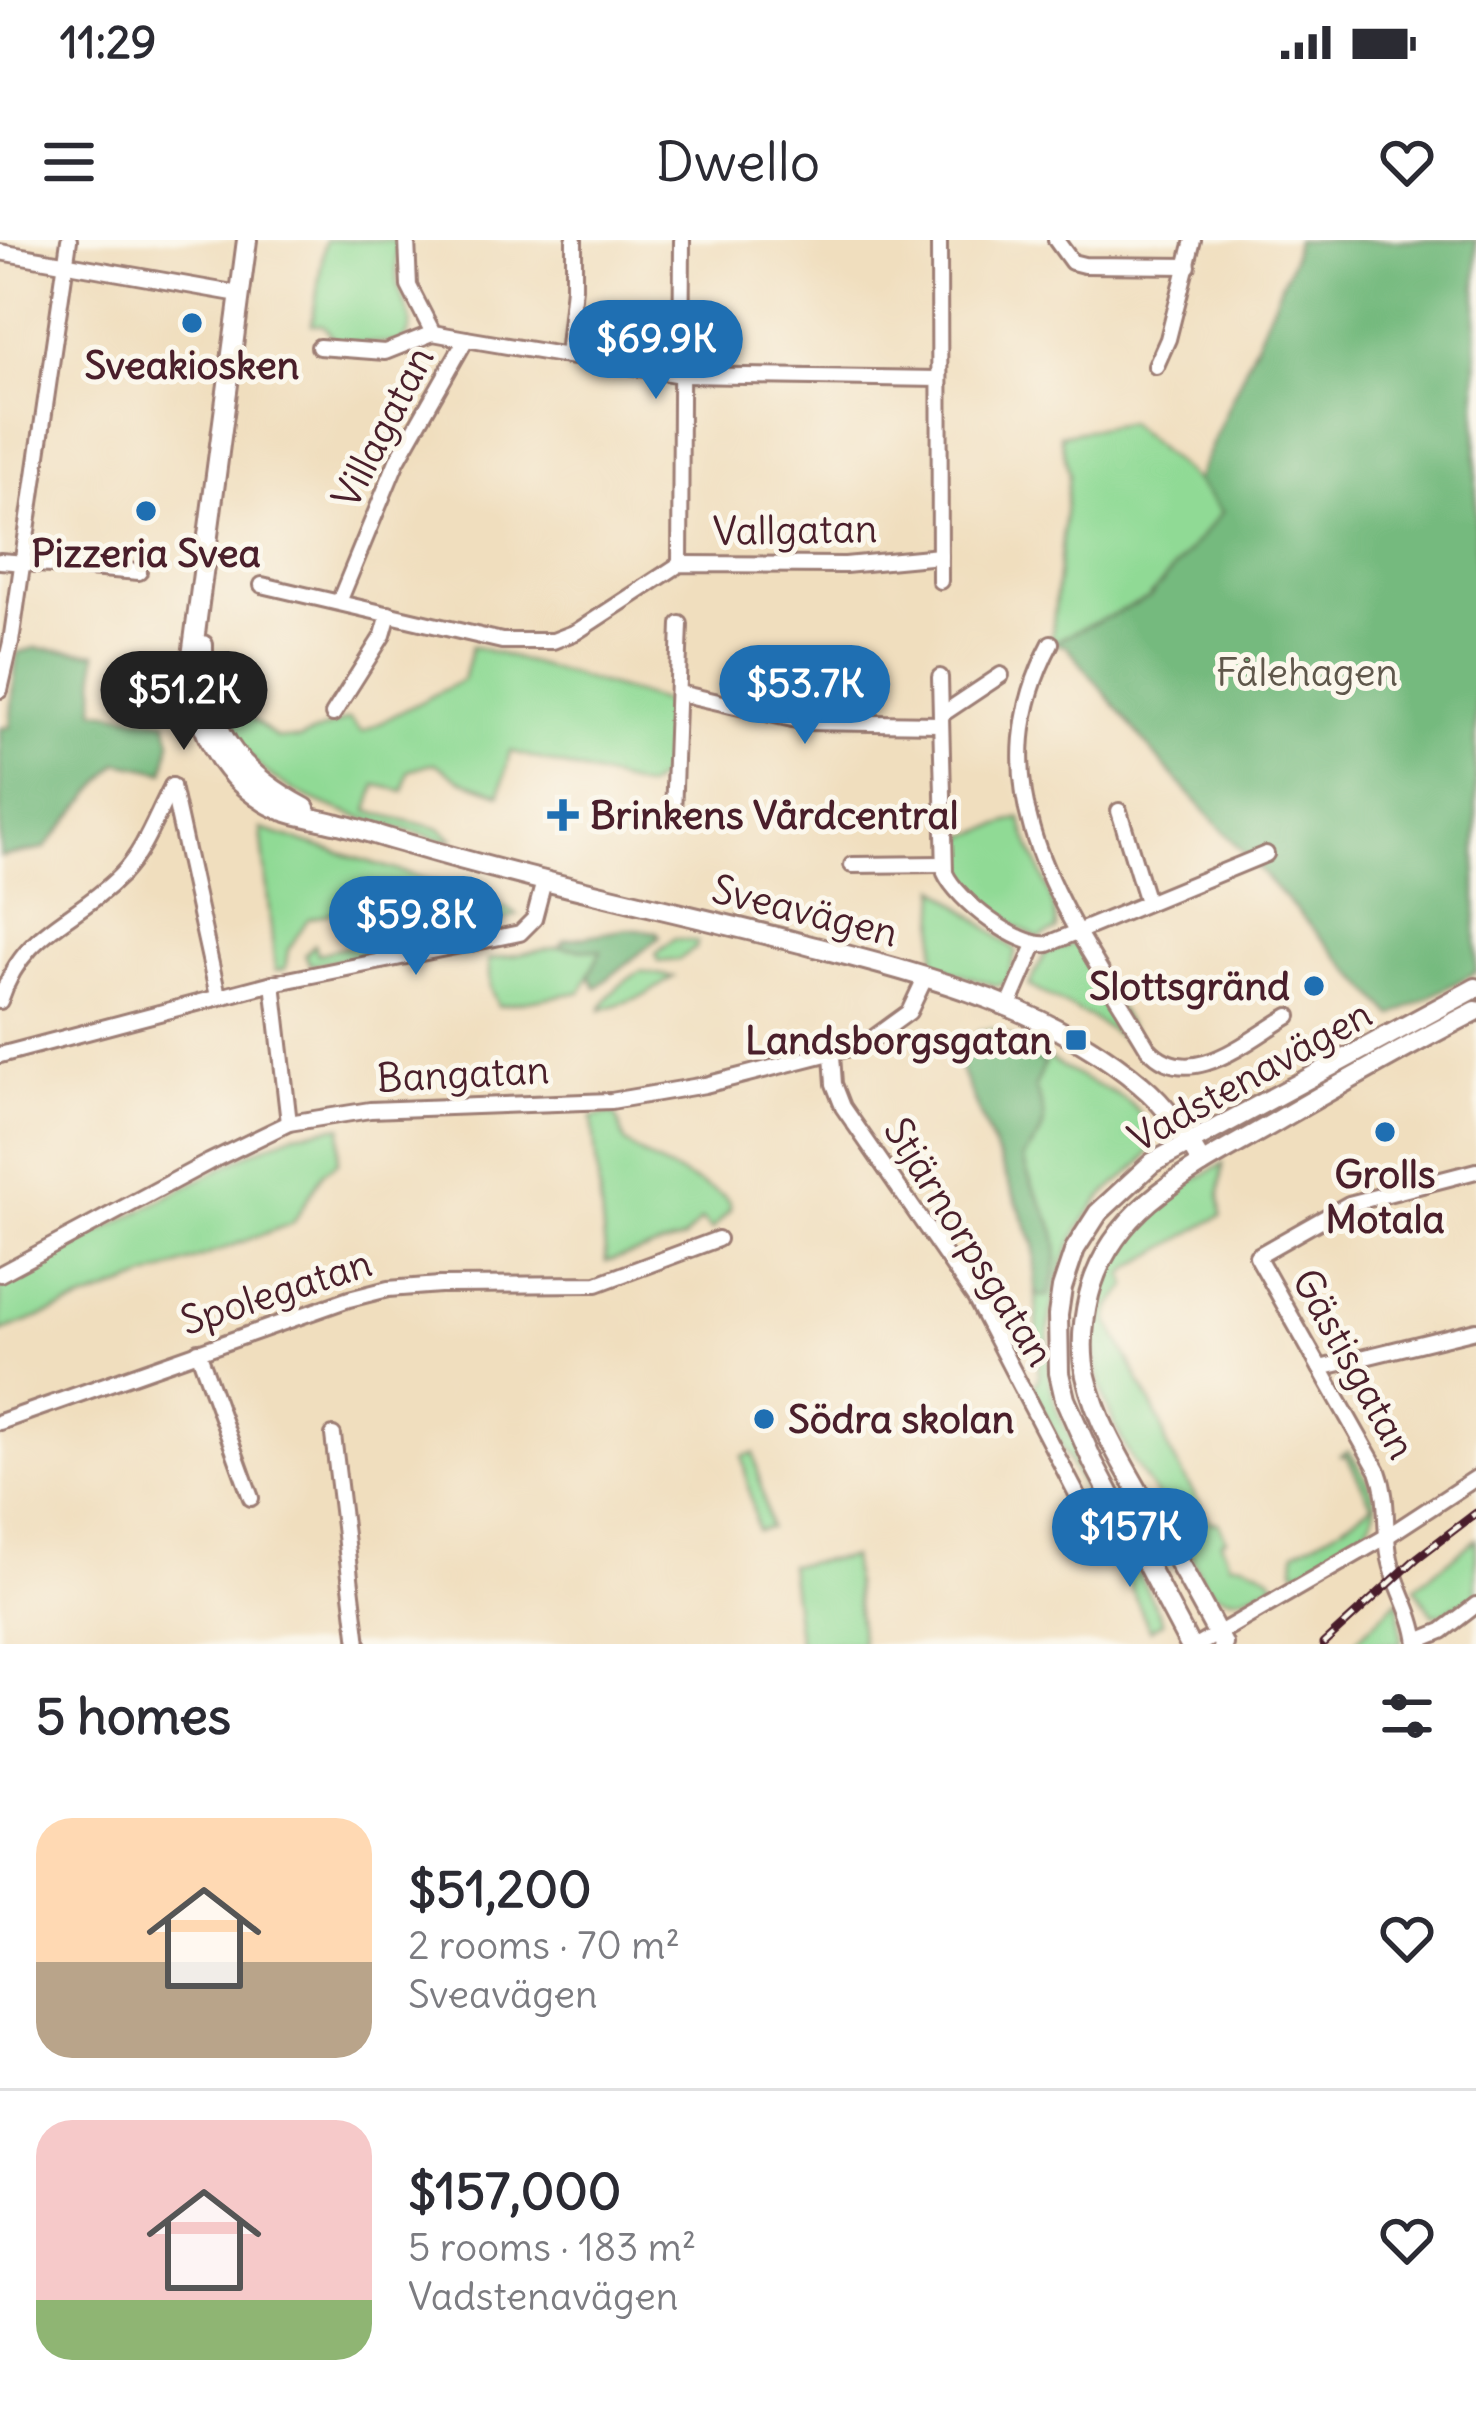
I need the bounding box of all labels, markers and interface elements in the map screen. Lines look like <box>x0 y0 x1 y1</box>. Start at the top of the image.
text: 11:29 <box>60 14 156 70</box>
text: Dwello <box>656 128 820 196</box>
icon: menu <box>36 129 102 195</box>
icon: heart <box>1374 129 1440 195</box>
pin: $69.9K <box>558 300 754 402</box>
marker: Sveakiosken <box>179 310 205 336</box>
text: $69.9K <box>596 314 716 363</box>
street label: Villagatan <box>322 338 444 516</box>
place label: Sveakiosken <box>85 341 299 390</box>
marker: Pizzeria Svea <box>133 498 159 524</box>
street label: Vallgatan <box>712 504 878 556</box>
place label: Pizzeria Svea <box>31 529 261 578</box>
pin: $53.7K <box>707 645 903 747</box>
park label: Fålehagen <box>1216 648 1398 697</box>
pin: $51.2K <box>86 651 282 753</box>
text: $53.7K <box>746 659 864 708</box>
text: $51.2K <box>127 665 241 714</box>
place label: Brinkens Vårdcentral <box>590 791 958 840</box>
marker: Brinkens Vårdcentral <box>547 799 579 831</box>
street label: Sveavägen <box>707 864 903 958</box>
pin: $59.8K <box>318 876 514 978</box>
text: $59.8K <box>356 890 476 939</box>
place label: Slottsgränd <box>1089 962 1290 1011</box>
marker: Slottsgränd <box>1301 973 1327 999</box>
street label: Vadstenavägen <box>1120 989 1380 1163</box>
place label: Landsborgsgatan <box>745 1016 1052 1065</box>
marker: Landsborgsgatan <box>1063 1027 1089 1053</box>
street label: Bangatan <box>376 1045 550 1103</box>
street label: Stjärnorpsgatan <box>873 1109 1065 1375</box>
marker: Grolls Motala <box>1372 1119 1398 1145</box>
place label: Grolls Motala <box>1325 1150 1445 1244</box>
street label: Spolegatan <box>174 1238 378 1346</box>
street label: Gästisgatan <box>1282 1260 1426 1468</box>
place label: Södra skolan <box>788 1395 1014 1444</box>
marker: Södra skolan <box>751 1406 777 1432</box>
pin: $157K <box>1046 1488 1214 1590</box>
text: $157K <box>1079 1502 1181 1551</box>
icon: filters <box>1374 1683 1440 1749</box>
text: 5 homes <box>36 1684 231 1748</box>
text: $51,200 <box>408 1857 592 1921</box>
icon: home <box>132 1866 276 2010</box>
icon: heart <box>1374 1905 1440 1971</box>
text: 2 rooms · 70 m² <box>408 1921 680 1970</box>
text: Sveavägen <box>408 1970 598 2019</box>
text: $157,000 <box>408 2159 621 2223</box>
icon: home <box>132 2168 276 2312</box>
icon: heart <box>1374 2207 1440 2273</box>
text: 5 rooms · 183 m² <box>408 2223 696 2272</box>
text: Vadstenavägen <box>408 2272 678 2321</box>

